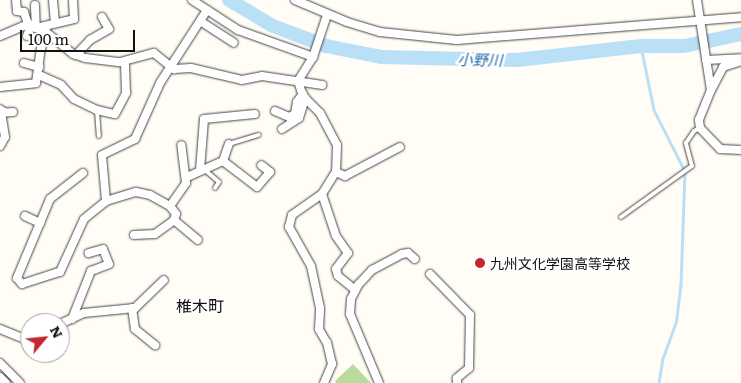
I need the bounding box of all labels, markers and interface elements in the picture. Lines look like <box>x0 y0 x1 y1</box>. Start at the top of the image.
scale bar <box>22 20 138 52</box>
text: 100 m <box>28 27 69 50</box>
water label: 小野川 <box>457 50 503 68</box>
place label: 九州文化学園高等学校 <box>490 255 630 271</box>
marker: 九州文化学園高等学校 <box>474 257 486 269</box>
district label: 椎木町 <box>176 295 224 315</box>
north arrow <box>20 313 70 363</box>
text: N <box>46 322 69 341</box>

